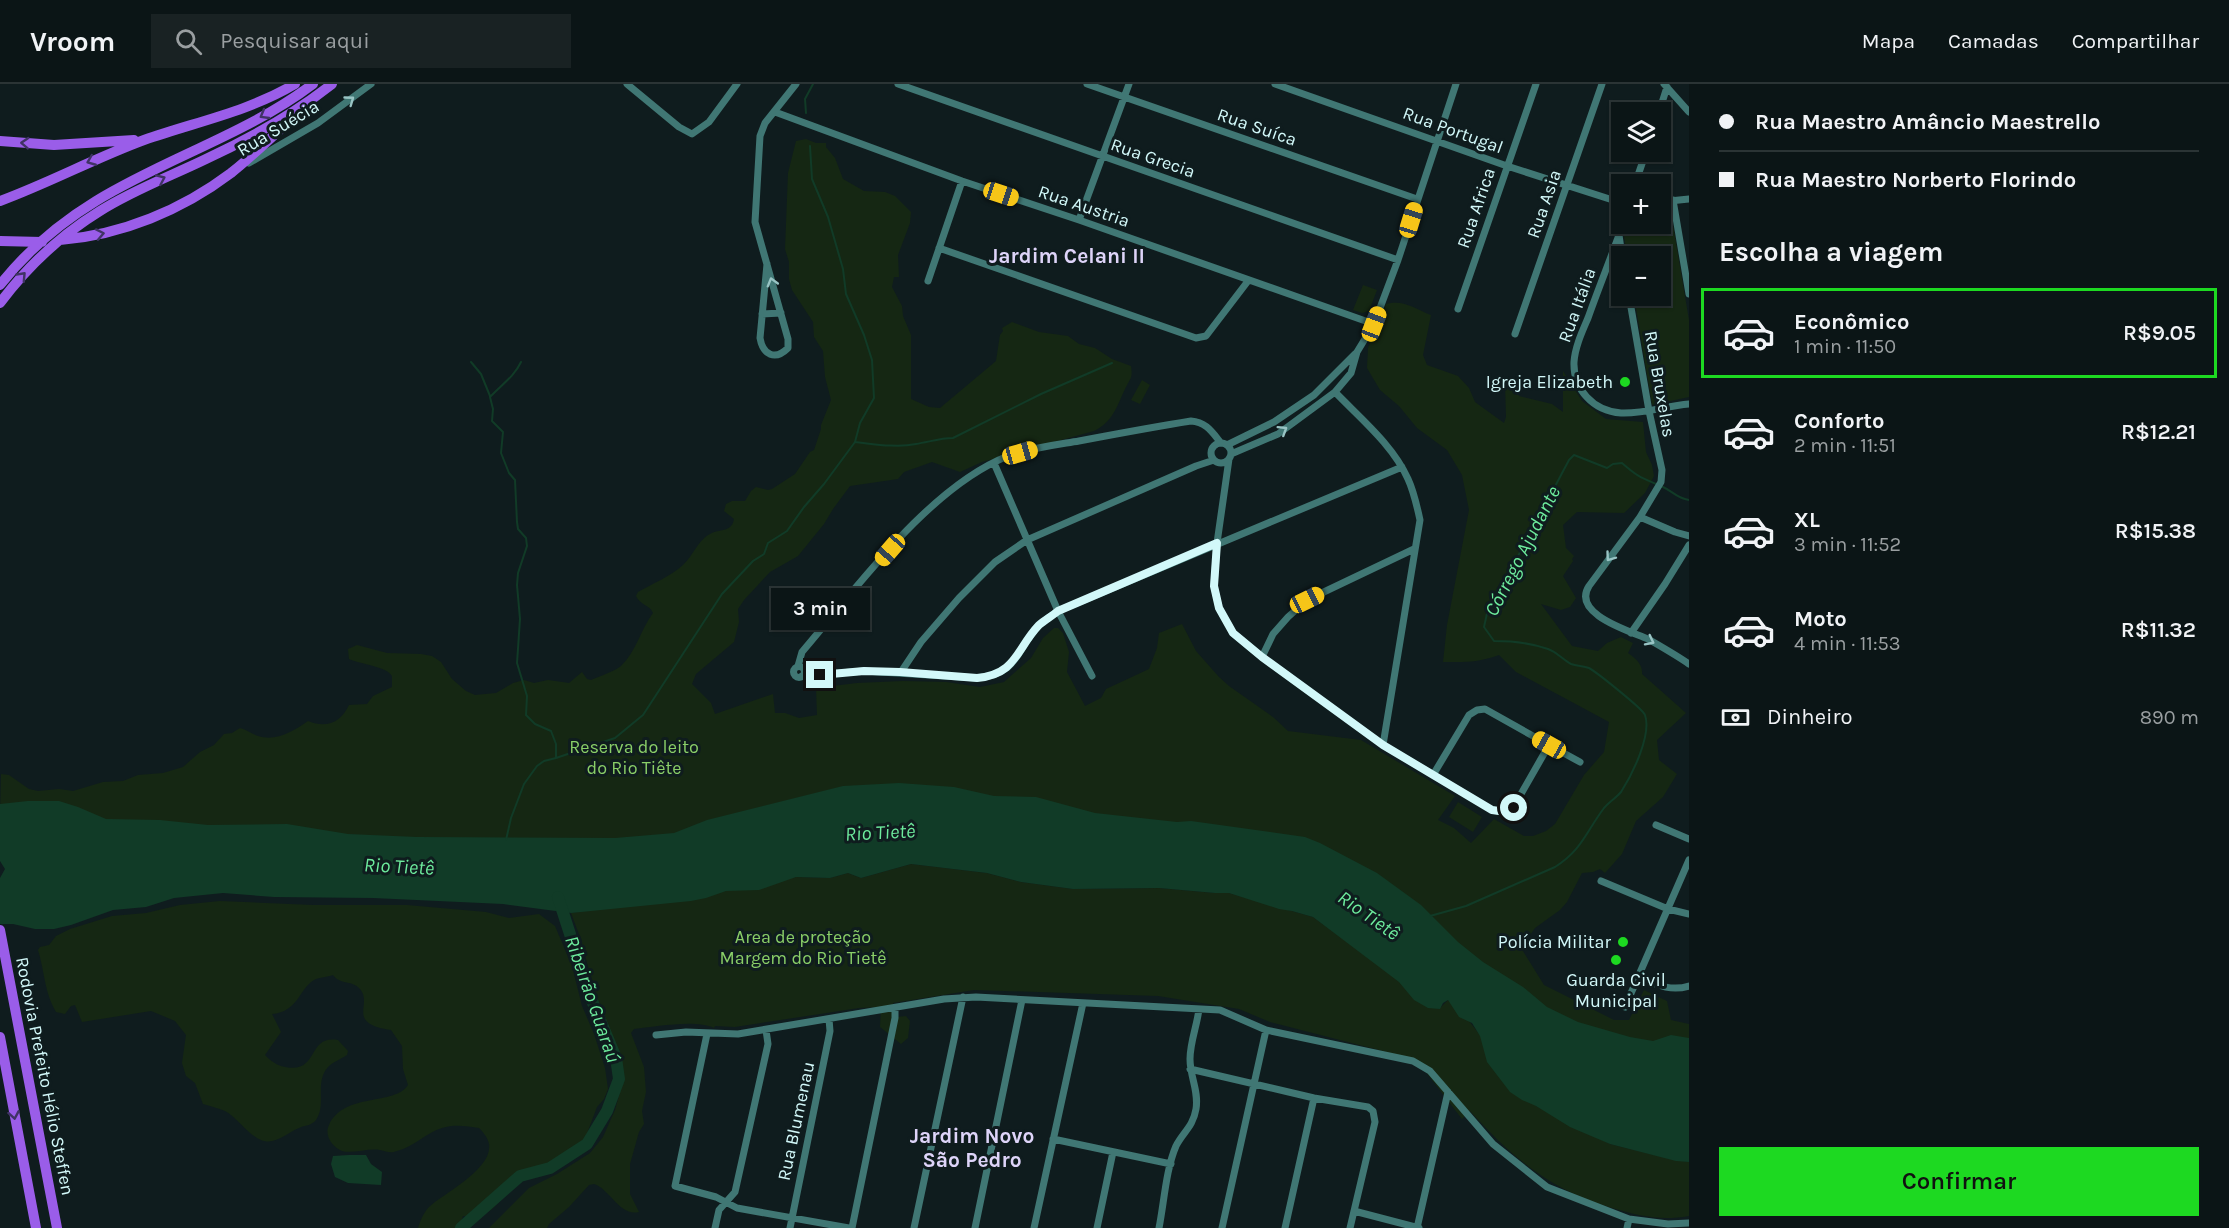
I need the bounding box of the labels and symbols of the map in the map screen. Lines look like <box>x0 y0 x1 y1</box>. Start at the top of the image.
street label: Rua Suécia <box>233 95 323 161</box>
one-way arrow <box>343 96 354 107</box>
street label: Rua Portugal <box>1400 102 1506 158</box>
street label: Rua Suíca <box>1214 103 1300 151</box>
one-way arrow <box>260 108 270 120</box>
street label: Rua Grecia <box>1108 133 1198 183</box>
one-way arrow <box>20 137 29 150</box>
one-way arrow <box>87 154 98 166</box>
street label: Rua Africa <box>1452 165 1500 251</box>
street label: Rua Asia <box>1522 167 1566 241</box>
one-way arrow <box>154 175 165 187</box>
car <box>981 180 1021 208</box>
street label: Rua Austria <box>1035 180 1133 232</box>
car <box>1397 200 1425 240</box>
one-way arrow <box>95 228 105 241</box>
district label: Jardim Celani II <box>989 244 1145 268</box>
street label: Rua Itália <box>1553 265 1601 345</box>
one-way arrow <box>15 272 26 283</box>
one-way arrow <box>767 277 779 288</box>
car <box>1359 304 1389 344</box>
street label: Rua Bruxelas <box>1640 329 1680 439</box>
place label: Igreja Elizabeth <box>1486 371 1613 393</box>
marker: Igreja Elizabeth <box>1618 375 1632 389</box>
one-way arrow <box>1277 426 1288 437</box>
car <box>1000 439 1040 467</box>
water label: Córrego Ajudante <box>1480 482 1565 620</box>
car <box>871 531 909 569</box>
one-way arrow <box>1606 550 1617 561</box>
car <box>1287 584 1327 616</box>
callout: 3 min <box>770 588 870 630</box>
one-way arrow <box>1643 634 1654 645</box>
route end <box>806 661 833 688</box>
car <box>1529 728 1569 762</box>
park label: Reserva do leito do Rio Tiête <box>569 736 699 779</box>
route start <box>1500 794 1527 821</box>
water label: Rio Tietê <box>844 819 916 846</box>
water label: Rio Tietê <box>363 853 435 880</box>
water label: Rio Tietê <box>1333 886 1404 945</box>
park label: Area de proteção Margem do Rio Tietê <box>720 926 886 969</box>
place label: Polícia Militar <box>1498 931 1611 953</box>
water label: Ribeirão Guaraú <box>560 933 625 1066</box>
marker: Polícia Militar <box>1616 935 1630 949</box>
marker: Guarda Civil Municipal <box>1609 953 1623 967</box>
street label: Rodovia Prefeito Hélio Steffen <box>11 955 79 1197</box>
place label: Guarda Civil Municipal <box>1566 969 1666 1012</box>
street label: Rua Blumenau <box>773 1060 819 1182</box>
one-way arrow <box>7 1109 20 1119</box>
district label: Jardim Novo São Pedro <box>910 1124 1034 1172</box>

